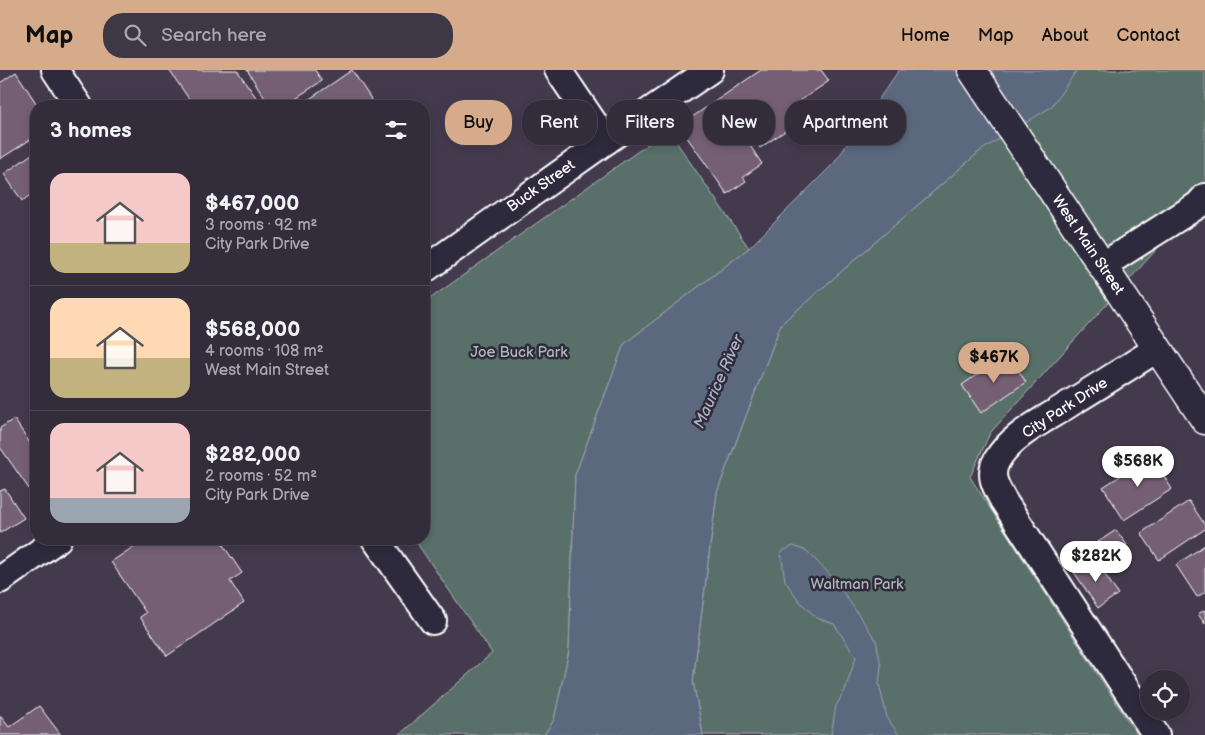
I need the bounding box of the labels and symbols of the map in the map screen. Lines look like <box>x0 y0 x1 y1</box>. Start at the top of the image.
street label: Buck Street <box>503 155 579 216</box>
street label: West Main Street <box>1048 192 1129 299</box>
water label: Maurice River <box>690 331 749 432</box>
pin: $467K <box>959 342 1029 384</box>
park label: Joe Buck Park <box>470 343 568 362</box>
street label: City Park Drive <box>1019 373 1111 443</box>
pin: $568K <box>1103 446 1173 488</box>
pin: $282K <box>1061 540 1131 583</box>
park label: Waltman Park <box>811 575 904 594</box>

